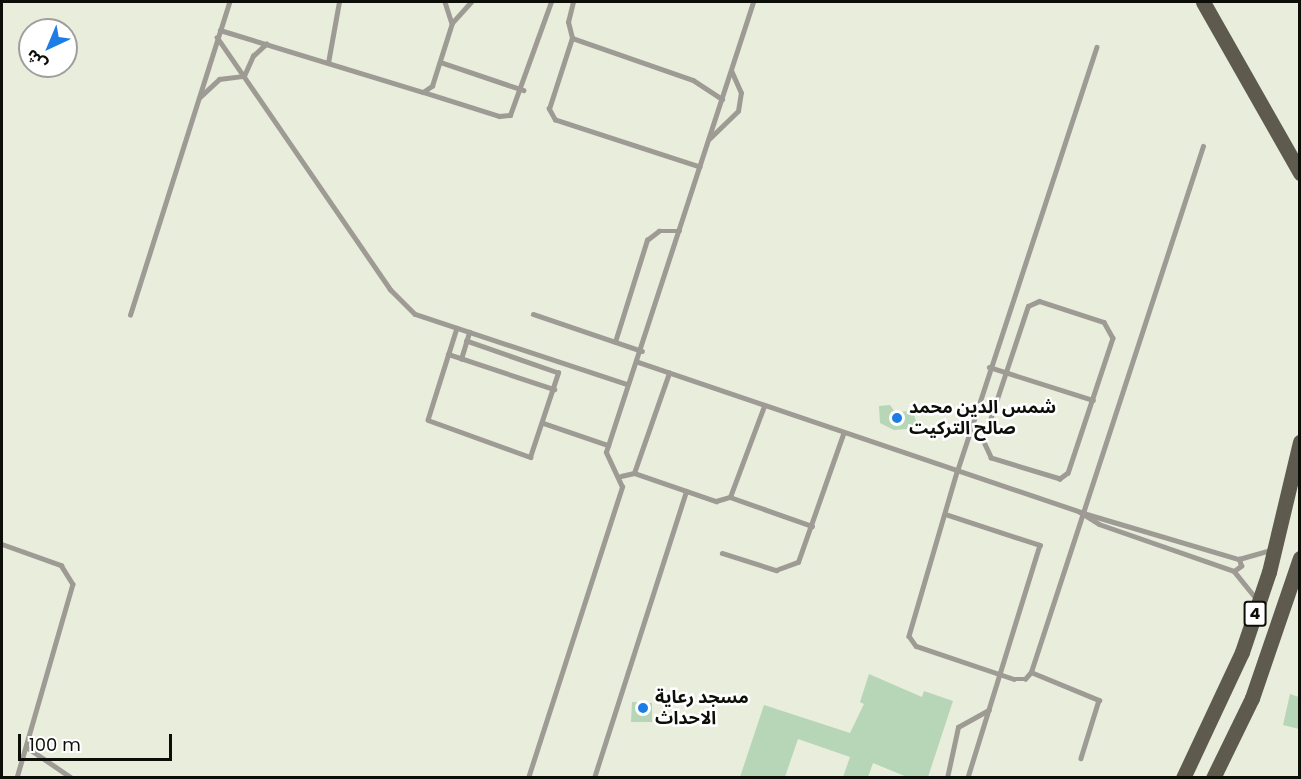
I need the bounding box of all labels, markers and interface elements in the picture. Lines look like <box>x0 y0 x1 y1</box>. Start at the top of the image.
north arrow <box>18 18 78 78</box>
text: ش <box>21 44 52 76</box>
place label: شمس الدين محمد صالح التركيت <box>909 397 1056 440</box>
marker: شمس الدين محمد صالح التركيت <box>890 411 904 425</box>
road number: 4 <box>1243 601 1267 627</box>
place label: مسجد رعاية الاحداث <box>655 687 749 730</box>
marker: مسجد رعاية الاحداث <box>636 701 650 715</box>
scale bar <box>21 722 176 760</box>
text: 100 m <box>29 732 81 757</box>

